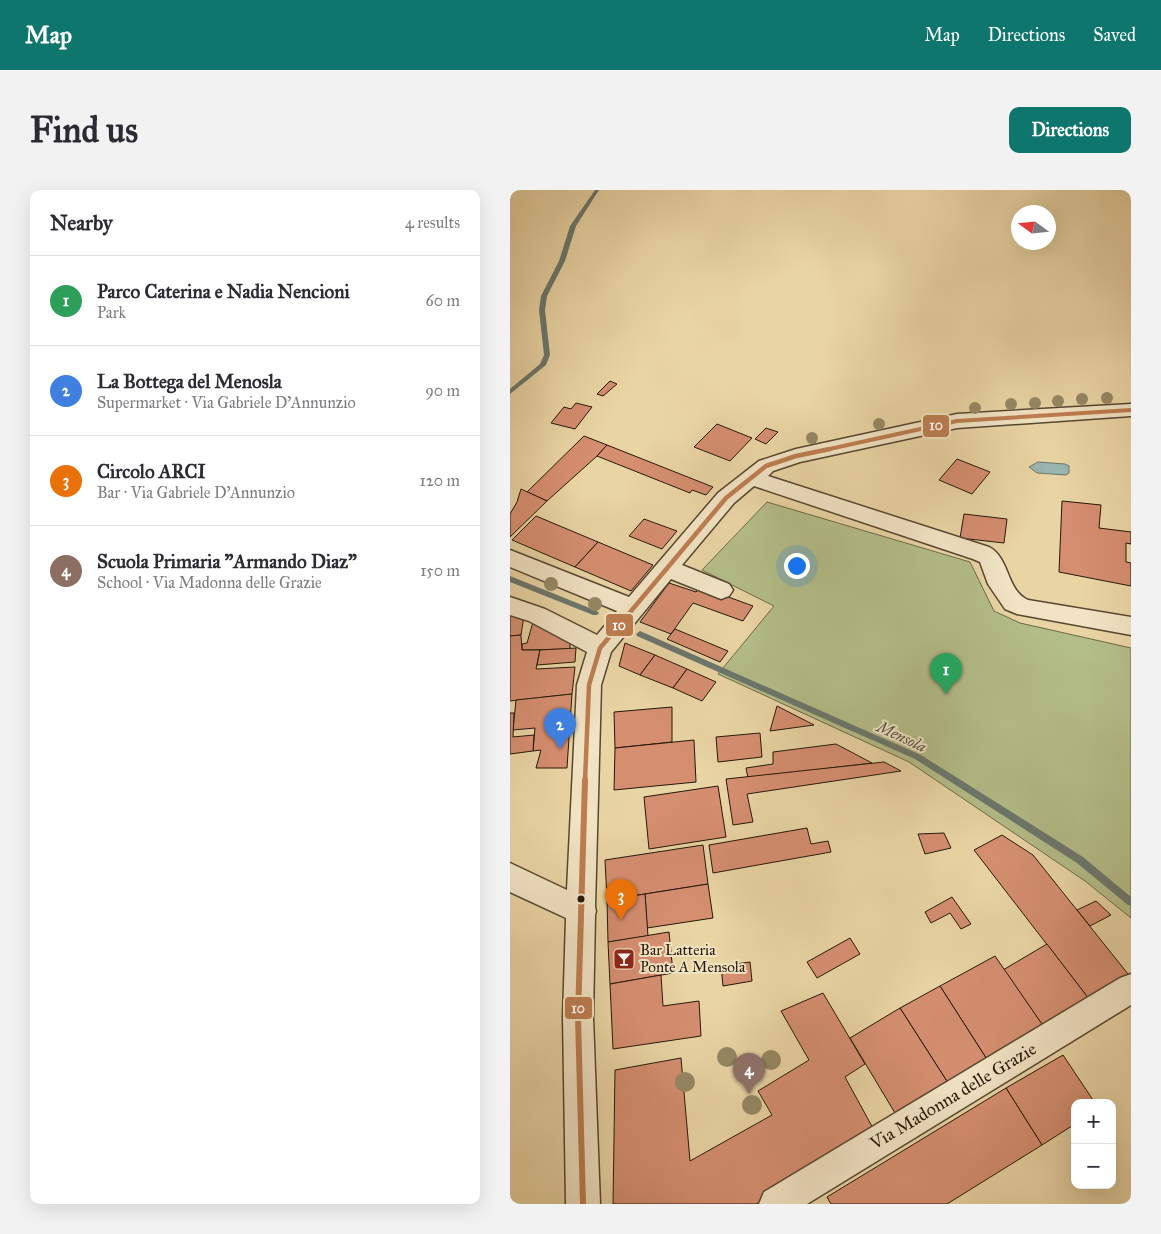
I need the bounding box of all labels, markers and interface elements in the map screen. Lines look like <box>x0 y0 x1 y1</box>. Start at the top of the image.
text: Map <box>25 20 72 50</box>
text: Map <box>924 24 960 46</box>
text: Directions <box>988 24 1065 46</box>
text: Saved <box>1093 24 1136 46</box>
button: Directions <box>1009 107 1131 153</box>
text: Find us <box>30 109 138 152</box>
north arrow <box>1011 205 1056 250</box>
text: Nearby <box>50 210 113 236</box>
text: 4 results <box>405 213 460 232</box>
text: Parco Caterina e Nadia Nencioni <box>97 280 350 303</box>
text: 1 <box>63 291 69 310</box>
text: 60 m <box>426 291 460 310</box>
text: Park <box>97 303 126 322</box>
text: La Bottega del Menosla <box>97 370 282 393</box>
text: 2 <box>62 381 70 400</box>
text: 90 m <box>425 381 460 400</box>
text: Supermarket · Via Gabriele D'Annunzio <box>97 393 356 412</box>
line badge: 10 <box>922 414 950 438</box>
text: 10 <box>929 417 943 434</box>
text: Circolo ARCI <box>97 460 206 483</box>
text: 3 <box>63 471 69 490</box>
text: 120 m <box>420 471 460 490</box>
text: Bar · Via Gabriele D'Annunzio <box>97 483 295 502</box>
text: Scuola Primaria "Armando Diaz" <box>97 550 357 573</box>
your location <box>784 553 810 579</box>
text: 4 <box>62 561 70 580</box>
text: 150 m <box>420 561 460 580</box>
text: School · Via Madonna delle Grazie <box>97 573 322 592</box>
line badge: 10 <box>605 613 634 637</box>
text: 10 <box>612 617 626 634</box>
pin: 1 <box>930 653 962 694</box>
pin: 2 <box>544 708 576 749</box>
water label: Mensola <box>872 716 930 756</box>
pin: 3 <box>605 879 637 920</box>
unlabelled marker <box>576 894 586 904</box>
place label: Bar Latteria Ponte A Mensola <box>640 941 746 976</box>
bar icon: Bar Latteria Ponte A Mensola <box>612 947 636 971</box>
line badge: 10 <box>564 996 593 1020</box>
text: 10 <box>571 1000 585 1017</box>
street label: Via Madonna delle Grazie <box>865 1038 1040 1155</box>
pin: 4 <box>733 1053 765 1094</box>
map controls <box>1071 1099 1116 1189</box>
button: + <box>1071 1099 1116 1144</box>
button: − <box>1071 1144 1116 1189</box>

